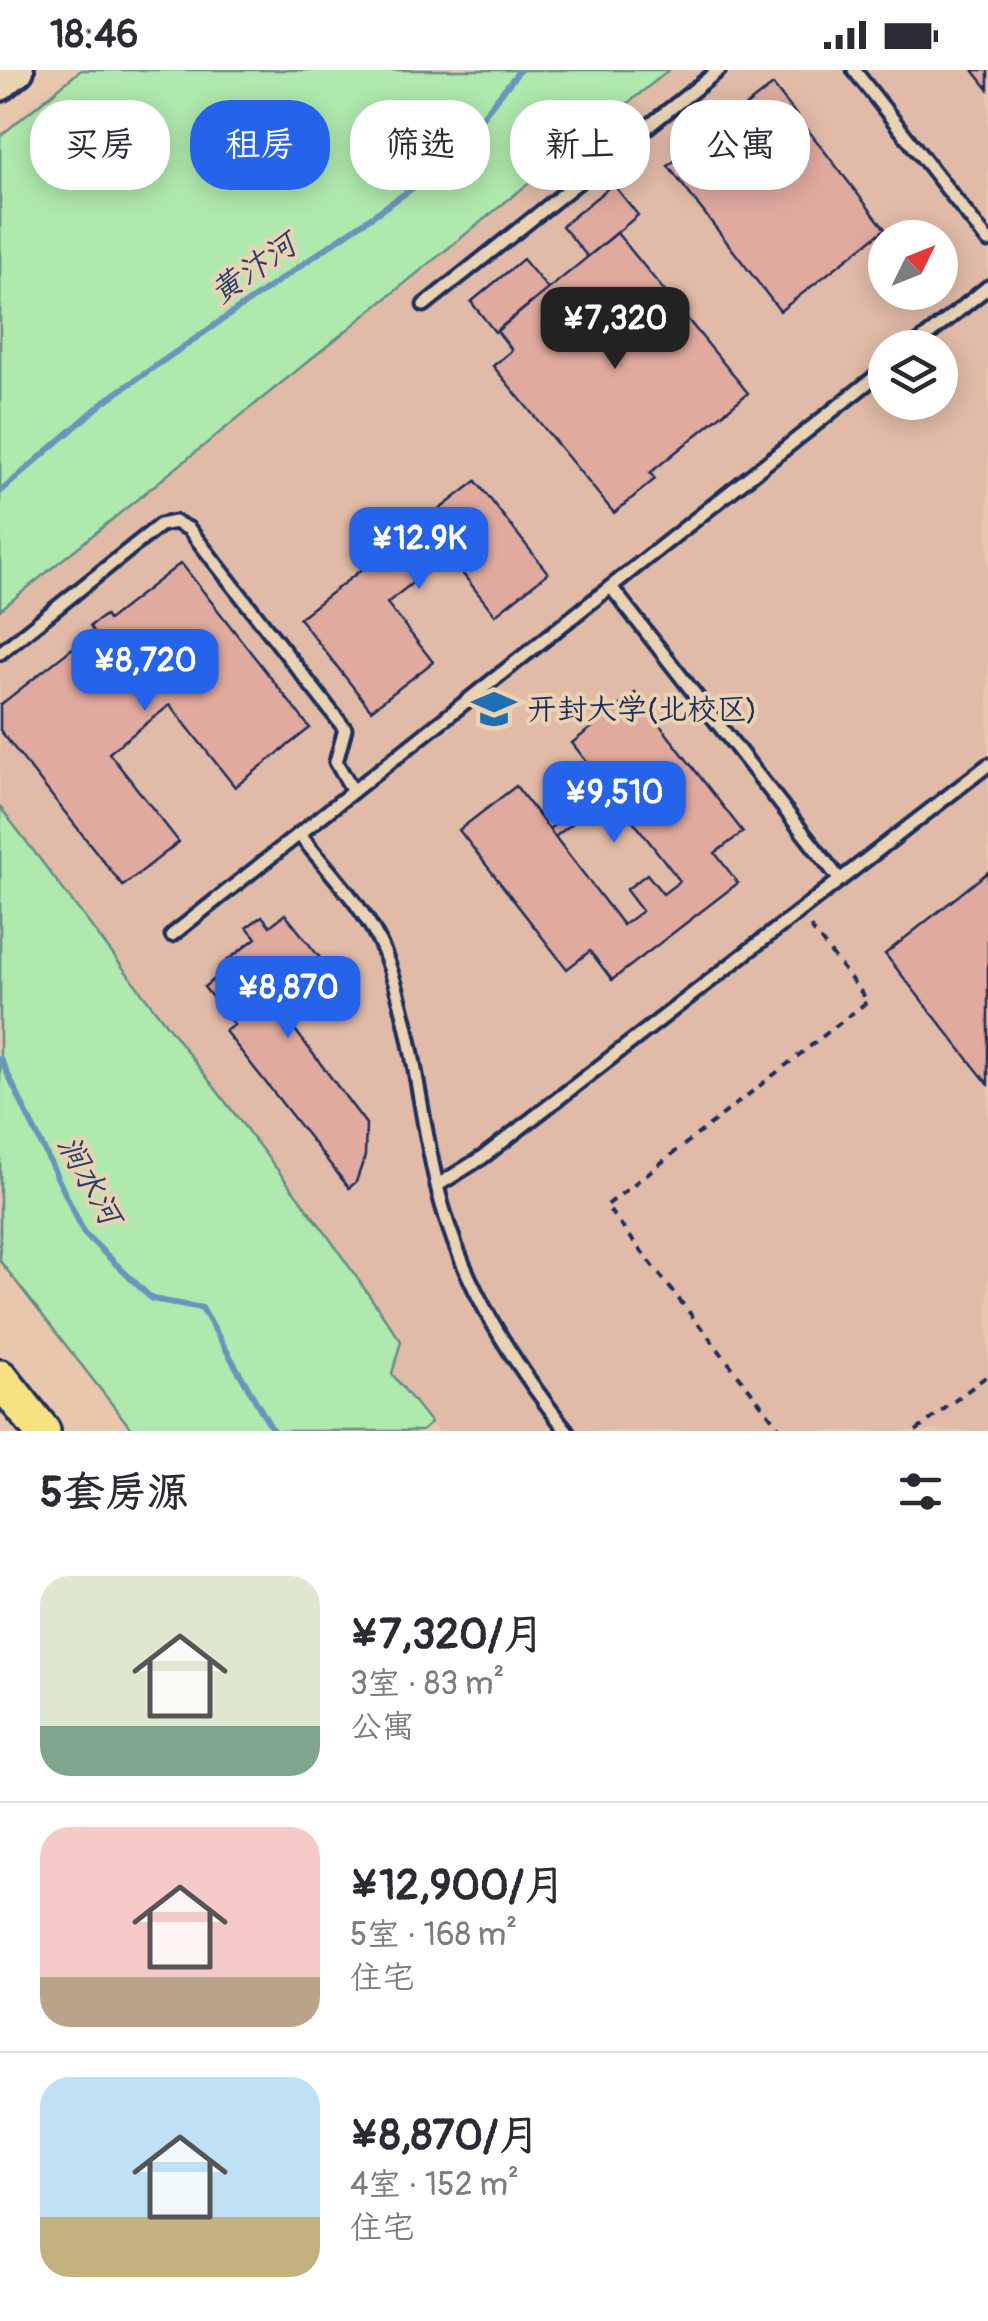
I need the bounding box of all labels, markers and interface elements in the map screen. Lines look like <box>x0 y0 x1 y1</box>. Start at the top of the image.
text: 18:46 <box>50 11 138 59</box>
chip: 买房 <box>30 100 170 190</box>
chip: 租房 <box>190 100 330 190</box>
chip: 筛选 <box>350 100 490 190</box>
chip: 新上 <box>510 100 650 190</box>
chip: 公寓 <box>670 100 810 190</box>
north arrow <box>868 220 958 310</box>
map controls <box>868 220 958 420</box>
water label: 黄汴河 <box>203 222 308 313</box>
pin: ¥7,320 <box>534 287 696 372</box>
text: ¥7,320 <box>563 299 667 339</box>
button: layers <box>868 330 958 420</box>
pin: ¥12.9K <box>338 507 500 592</box>
text: ¥12.9K <box>371 519 467 559</box>
pin: ¥8,720 <box>64 629 226 714</box>
text: ¥8,720 <box>93 641 197 681</box>
school or university icon: 开封大学(北校区) <box>470 685 518 733</box>
place label: 开封大学(北校区) <box>527 691 757 728</box>
pin: ¥9,510 <box>533 761 695 846</box>
text: ¥9,510 <box>565 773 663 813</box>
pin: ¥8,870 <box>207 956 369 1041</box>
text: ¥8,870 <box>237 968 339 1008</box>
water label: 涧水河 <box>48 1129 132 1237</box>
icon: filters <box>893 1464 948 1519</box>
text: 5套房源 <box>40 1467 189 1519</box>
text: ¥7,320/月 <box>350 1609 545 1661</box>
icon: home <box>120 1616 240 1736</box>
text: 3室 · 83 m² <box>350 1664 504 1704</box>
text: 公寓 <box>350 1707 414 1747</box>
text: ¥12,900/月 <box>350 1860 566 1912</box>
icon: home <box>120 1867 240 1987</box>
text: 5室 · 168 m² <box>350 1915 517 1955</box>
text: 住宅 <box>350 1958 414 1998</box>
text: ¥8,870/月 <box>350 2110 540 2162</box>
icon: home <box>120 2117 240 2237</box>
text: 4室 · 152 m² <box>350 2165 519 2205</box>
text: 住宅 <box>350 2208 414 2248</box>

